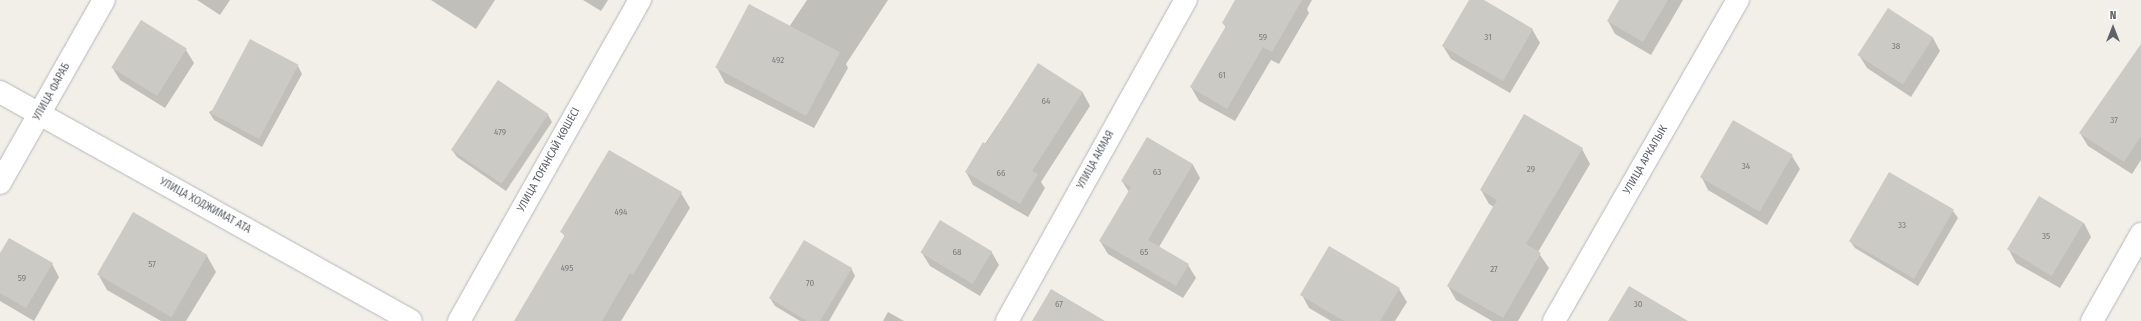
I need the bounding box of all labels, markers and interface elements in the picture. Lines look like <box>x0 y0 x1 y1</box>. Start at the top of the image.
north arrow <box>2093 8 2133 48</box>
text: N <box>2110 9 2116 22</box>
house number: 59 <box>1259 32 1267 42</box>
house number: 31 <box>1484 32 1492 42</box>
house number: 38 <box>1892 41 1900 51</box>
house number: 492 <box>772 55 784 65</box>
street label: УЛИЦА ФАРАБ <box>31 61 73 123</box>
house number: 61 <box>1218 70 1226 80</box>
house number: 64 <box>1042 96 1050 106</box>
street label: УЛИЦА ТОҒАНСАЙ КӨШЕСІ <box>515 106 583 214</box>
house number: 37 <box>2110 115 2118 125</box>
street label: УЛИЦА АРКАЛЫК <box>1621 123 1671 197</box>
house number: 479 <box>494 127 506 137</box>
street label: УЛИЦА АКМАЯ <box>1075 129 1117 191</box>
house number: 34 <box>1742 161 1750 171</box>
house number: 29 <box>1527 164 1535 174</box>
house number: 63 <box>1153 167 1161 177</box>
house number: 66 <box>997 168 1005 178</box>
street label: УЛИЦА ХОДЖИМАТ АТА <box>157 175 253 237</box>
house number: 494 <box>615 207 627 217</box>
house number: 33 <box>1898 220 1906 230</box>
house number: 35 <box>2042 231 2050 241</box>
house number: 68 <box>953 247 961 257</box>
house number: 65 <box>1140 247 1148 257</box>
house number: 57 <box>148 259 156 269</box>
house number: 495 <box>561 263 573 273</box>
house number: 27 <box>1490 264 1498 274</box>
house number: 59 <box>18 273 26 283</box>
house number: 70 <box>806 278 814 288</box>
house number: 67 <box>1055 299 1063 309</box>
house number: 30 <box>1634 299 1642 309</box>

